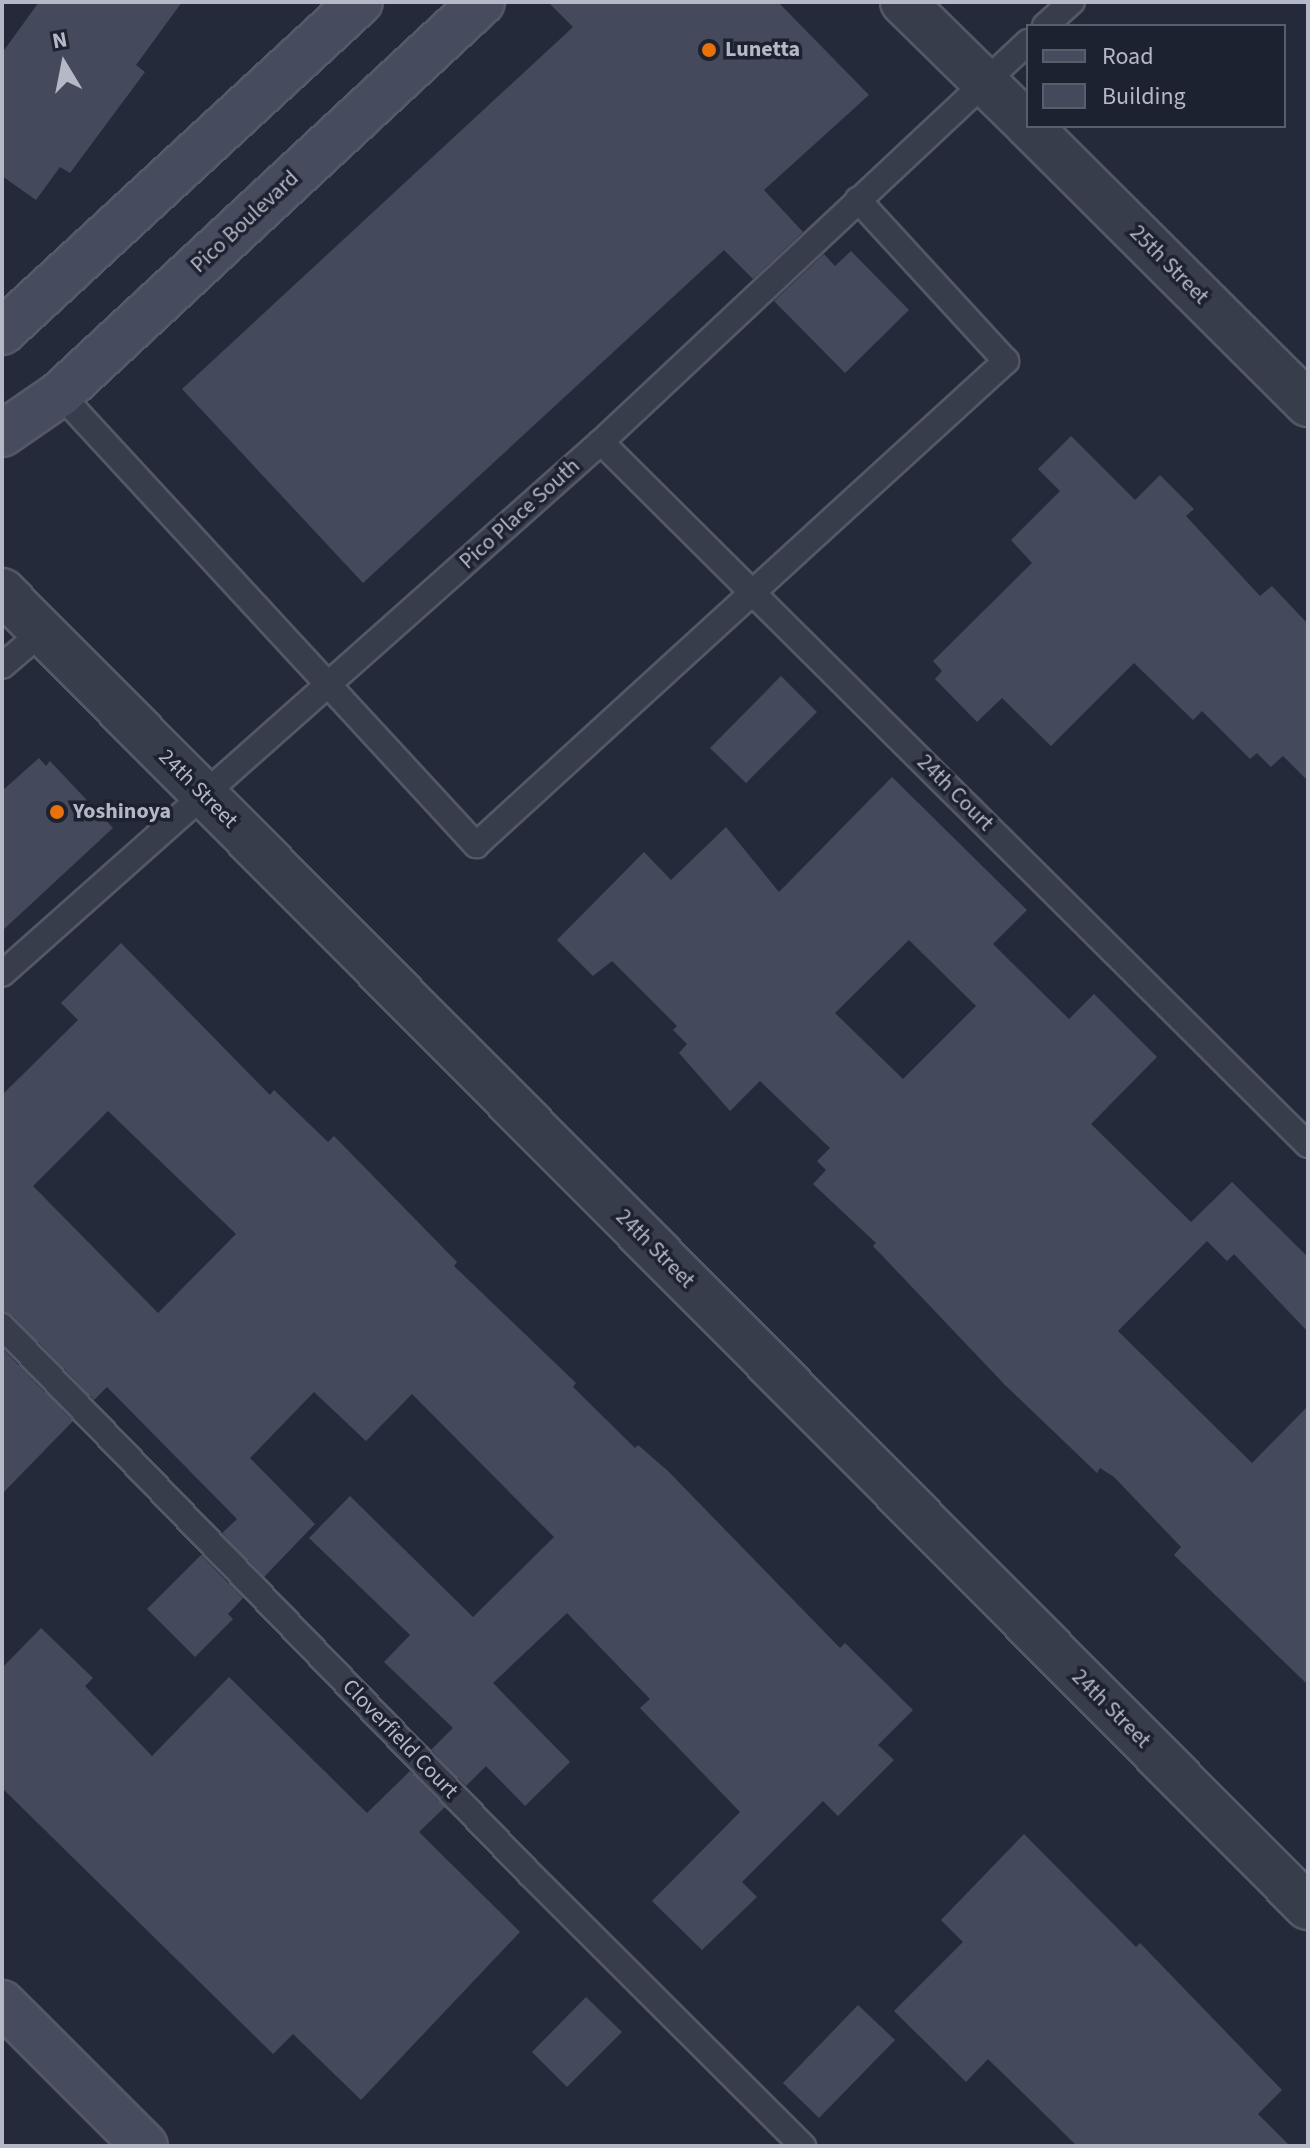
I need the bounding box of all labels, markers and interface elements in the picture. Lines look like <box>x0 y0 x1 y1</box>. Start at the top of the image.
text: N <box>50 23 70 57</box>
north arrow <box>24 24 104 104</box>
legend <box>1026 24 1286 128</box>
place label: Lunetta <box>725 37 800 63</box>
text: Road <box>1102 39 1154 74</box>
marker: Lunetta <box>700 41 718 59</box>
text: Building <box>1102 79 1186 114</box>
street label: Pico Boulevard <box>186 165 304 279</box>
street label: 25th Street <box>1124 220 1214 310</box>
street label: Pico Place South <box>454 453 586 575</box>
street label: 24th Street <box>153 744 243 834</box>
street label: 24th Court <box>911 749 999 837</box>
place label: Yoshinoya <box>73 799 171 825</box>
marker: Yoshinoya <box>48 803 66 821</box>
street label: 24th Street <box>610 1204 700 1294</box>
street label: 24th Street <box>1066 1664 1156 1754</box>
street label: Cloverfield Court <box>337 1674 463 1804</box>

